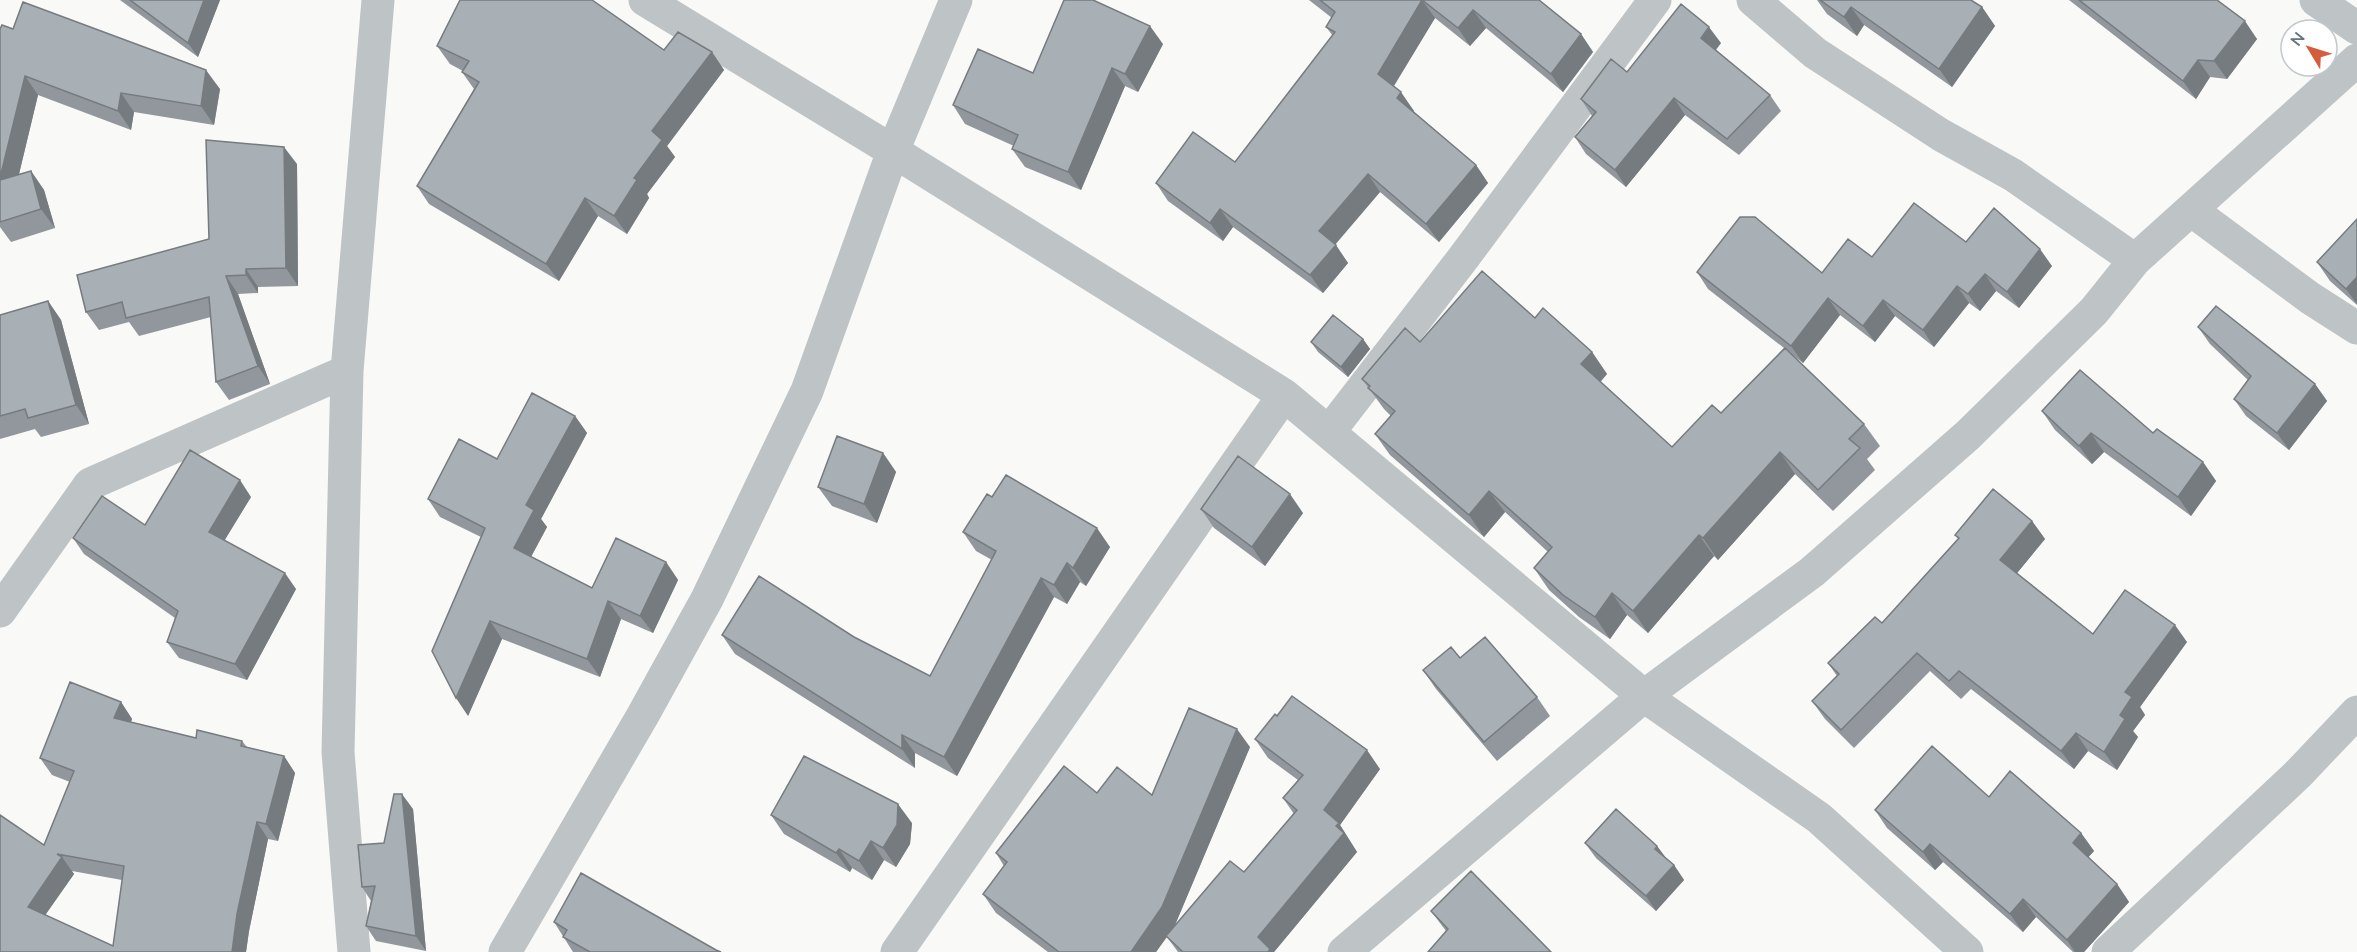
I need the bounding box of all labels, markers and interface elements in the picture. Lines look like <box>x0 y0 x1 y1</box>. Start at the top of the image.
north arrow <box>2279 18 2339 78</box>
text: N <box>2286 28 2310 51</box>

